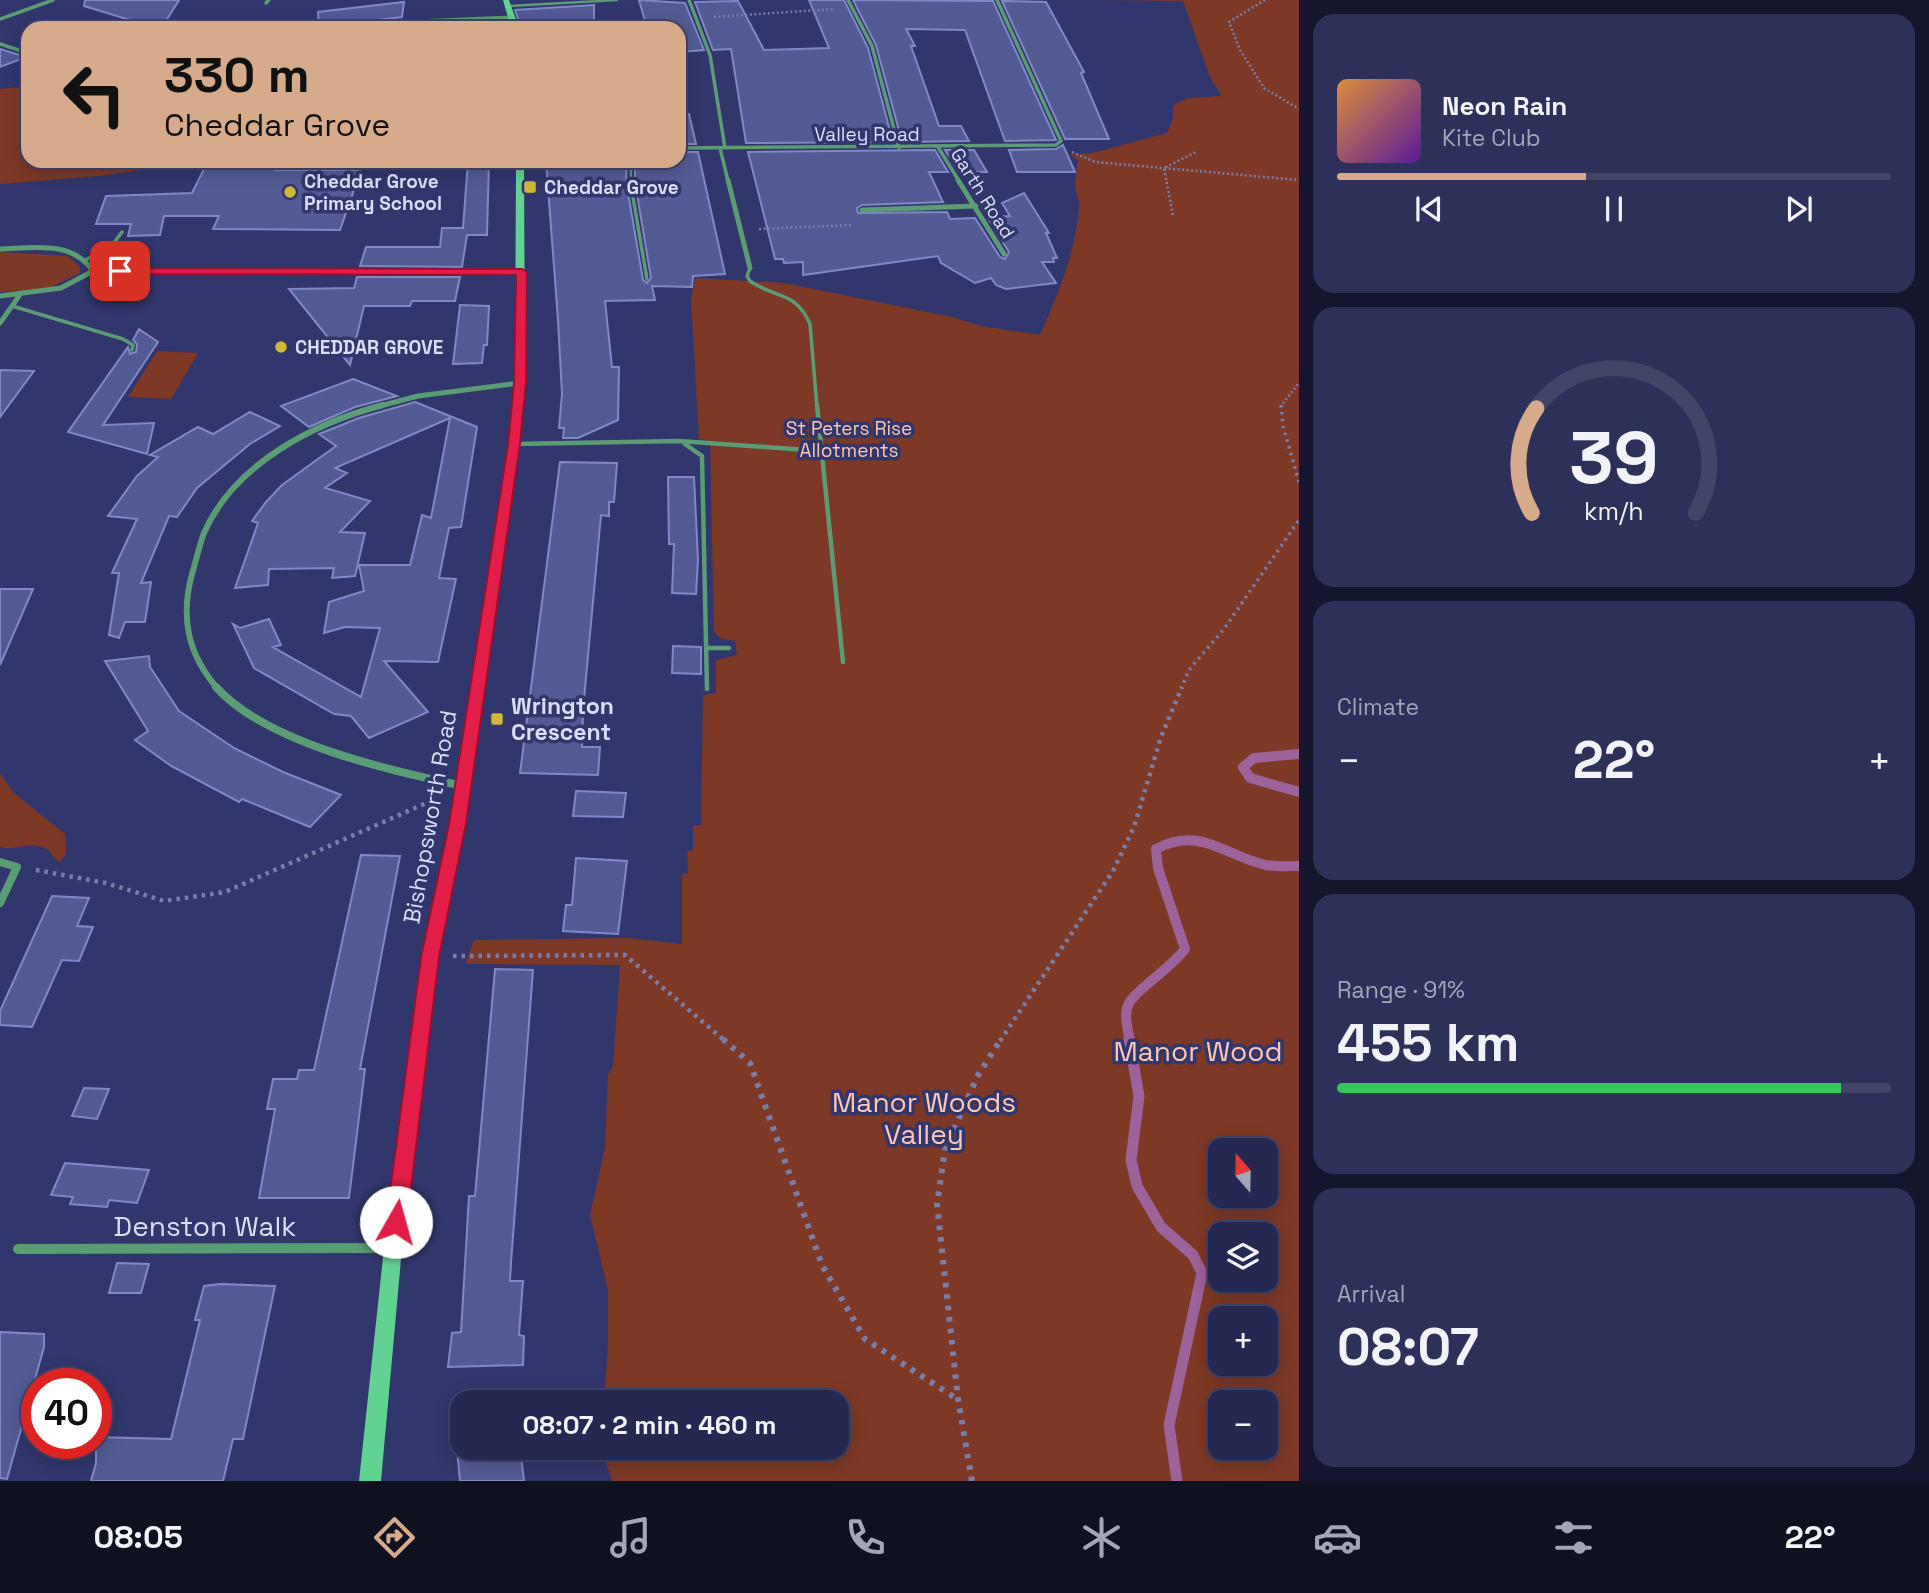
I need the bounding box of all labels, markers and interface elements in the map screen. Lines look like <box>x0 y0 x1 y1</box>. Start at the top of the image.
text: 330 m <box>164 44 310 106</box>
icon: left <box>49 49 140 140</box>
text: Neon Rain <box>1442 89 1567 123</box>
text: Cheddar Grove <box>164 105 390 145</box>
street label: Valley Road <box>814 122 920 147</box>
text: Kite Club <box>1442 123 1541 153</box>
street label: Garth Road <box>945 143 1020 243</box>
place label: Cheddar Grove Primary School <box>304 169 442 216</box>
place label: Cheddar Grove <box>544 175 679 200</box>
marker: Cheddar Grove <box>522 179 538 195</box>
marker: Cheddar Grove Primary School <box>282 184 298 200</box>
icon: previous <box>1410 190 1448 228</box>
icon: pause <box>1595 190 1633 228</box>
icon: next <box>1780 190 1818 228</box>
pin <box>90 241 150 301</box>
icon: arrive <box>101 252 139 290</box>
place label: CHEDDAR GROVE <box>295 335 443 360</box>
marker: CHEDDAR GROVE <box>273 339 289 355</box>
text: 39 <box>1569 412 1659 505</box>
park label: St Peters Rise Allotments <box>786 416 912 463</box>
text: km/h <box>1584 495 1644 527</box>
place label: Wrington Crescent <box>511 691 614 747</box>
text: Climate <box>1337 692 1419 722</box>
street label: Bishopsworth Road <box>396 708 464 926</box>
marker: Wrington Crescent <box>489 711 505 727</box>
text: 22° <box>1573 727 1655 793</box>
text: − <box>1337 737 1361 785</box>
text: + <box>1867 737 1891 785</box>
text: Range · 91% <box>1337 975 1465 1005</box>
text: 455 km <box>1337 1010 1519 1076</box>
park label: Manor Wood <box>1113 1033 1283 1069</box>
park label: Manor Woods Valley <box>832 1084 1016 1152</box>
north arrow <box>1208 1138 1278 1208</box>
map controls <box>1208 1138 1278 1460</box>
position arrow <box>359 1185 433 1259</box>
street label: Denston Walk <box>114 1208 296 1244</box>
button: layers <box>1208 1222 1278 1292</box>
text: Arrival <box>1337 1279 1405 1309</box>
button: + <box>1208 1306 1278 1376</box>
text: 08:07 <box>1337 1314 1479 1380</box>
speed limit sign: 40 <box>21 1368 112 1459</box>
button: − <box>1208 1390 1278 1460</box>
text: 08:07 · 2 min · 460 m <box>522 1408 777 1442</box>
icon: directions <box>370 1513 419 1562</box>
icon: music <box>606 1513 655 1562</box>
icon: phone <box>841 1513 890 1562</box>
icon: climate <box>1077 1513 1126 1562</box>
icon: car <box>1313 1513 1362 1562</box>
icon: filters <box>1549 1513 1598 1562</box>
text: 08:05 <box>93 1517 183 1557</box>
text: 22° <box>1785 1517 1835 1557</box>

